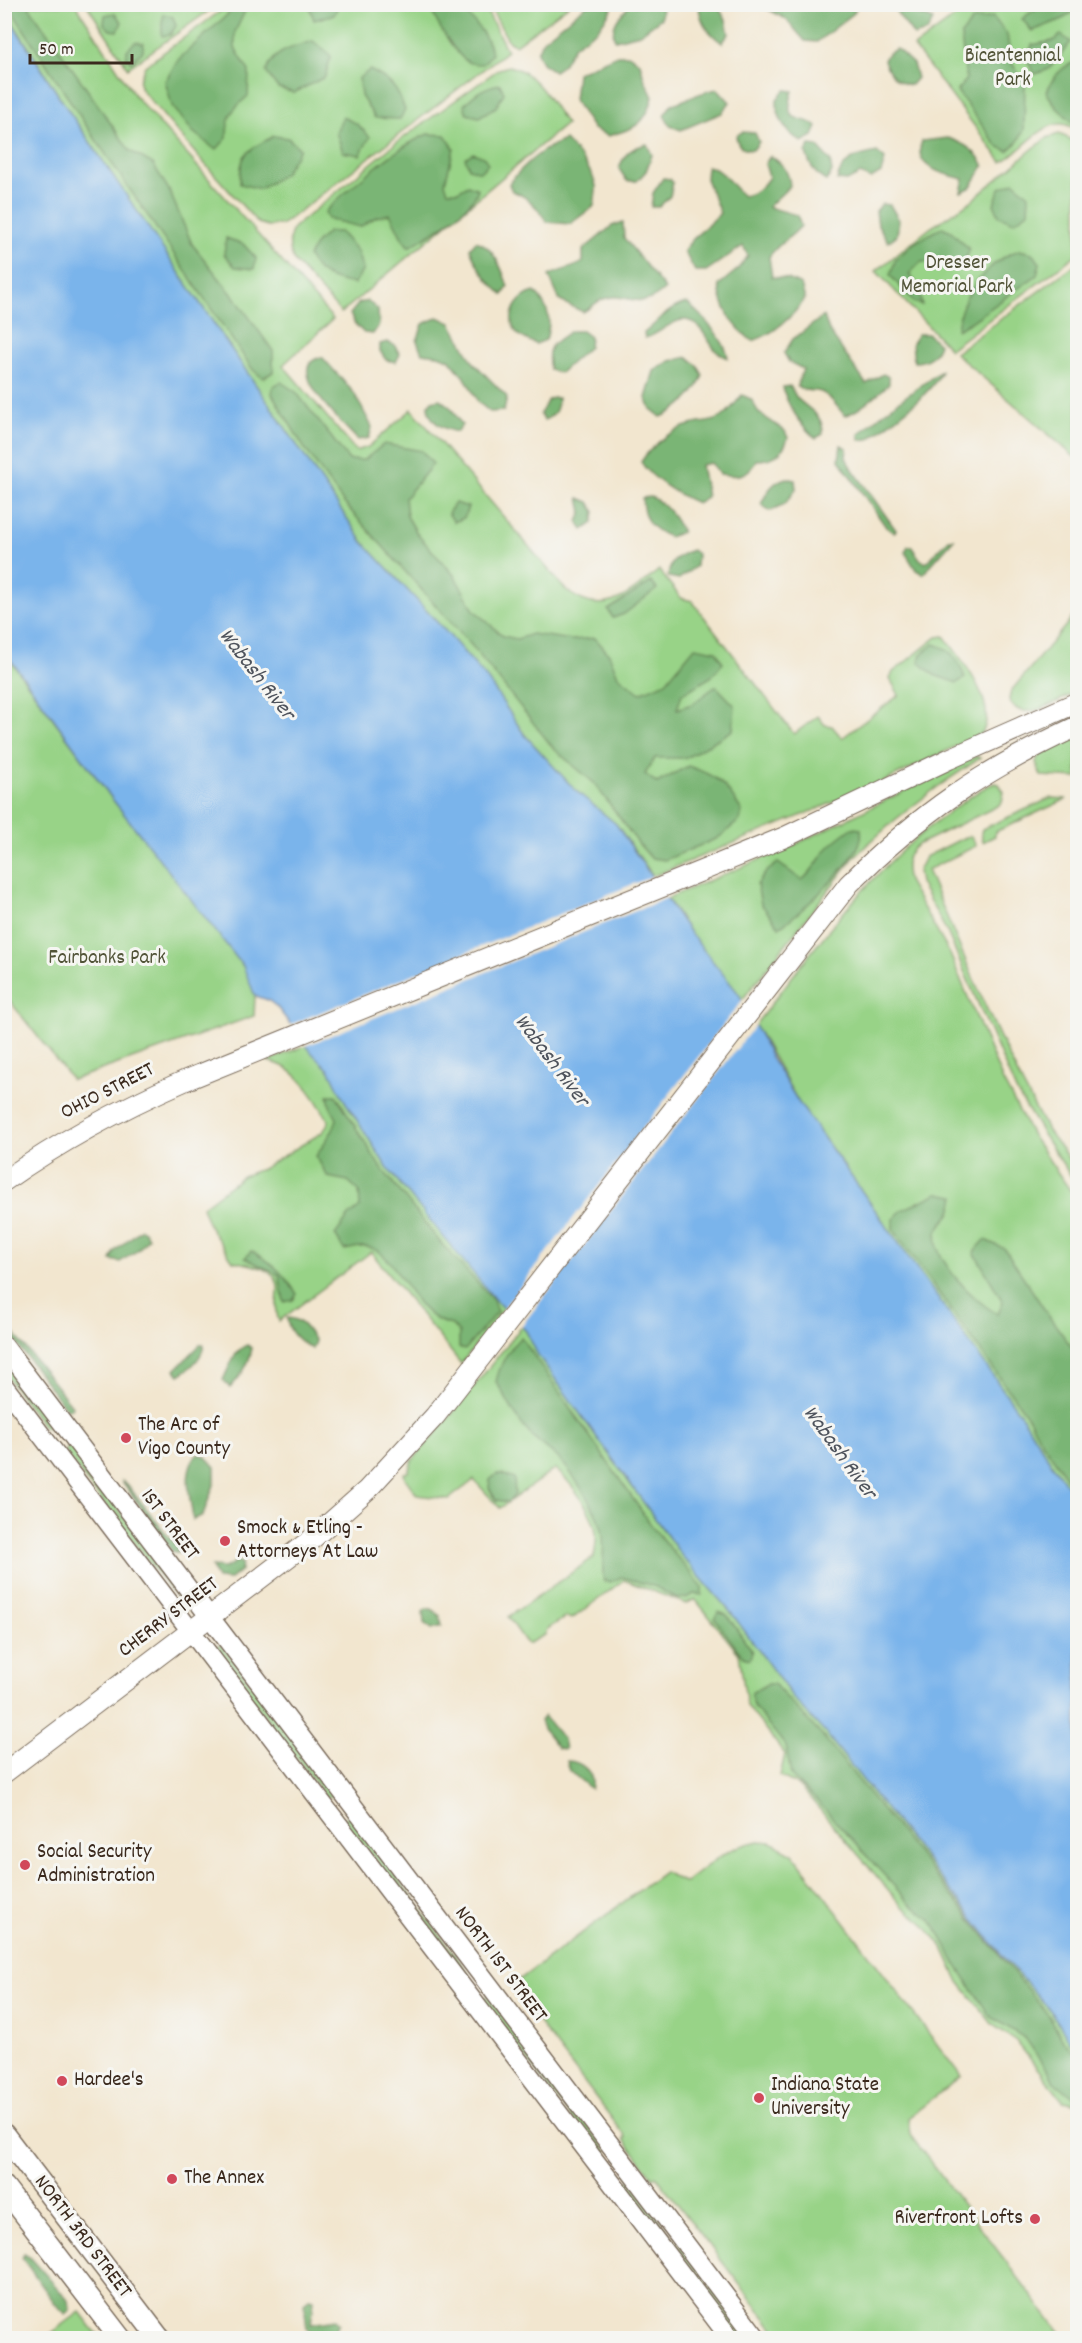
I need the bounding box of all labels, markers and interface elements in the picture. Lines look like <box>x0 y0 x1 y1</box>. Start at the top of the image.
scale bar <box>30 27 132 65</box>
text: 50 m <box>39 38 74 63</box>
park label: Bicentennial Park <box>965 42 1061 96</box>
park label: Dresser Memorial Park <box>901 249 1013 303</box>
water label: Wabash River <box>210 623 303 730</box>
park label: Fairbanks Park <box>48 944 166 974</box>
water label: Wabash River <box>506 1008 598 1116</box>
street label: OHIO STREET <box>56 1055 161 1128</box>
water label: Wabash River <box>794 1400 885 1508</box>
place label: The Arc of Vigo County <box>138 1411 231 1465</box>
marker: The Arc of Vigo County <box>119 1431 133 1445</box>
street label: 1ST STREET <box>132 1483 206 1567</box>
place label: Smock & Etling - Attorneys At Law <box>237 1514 378 1568</box>
marker: Smock & Etling - Attorneys At Law <box>218 1534 232 1548</box>
street label: CHERRY STREET <box>112 1570 226 1666</box>
place label: Social Security Administration <box>37 1838 155 1892</box>
marker: Social Security Administration <box>18 1858 32 1872</box>
street label: NORTH 1ST STREET <box>446 1900 554 2030</box>
place label: Hardee's <box>74 2066 144 2096</box>
place label: Indiana State University <box>771 2071 879 2125</box>
marker: Hardee's <box>55 2074 69 2088</box>
marker: Indiana State University <box>752 2091 766 2105</box>
place label: The Annex <box>184 2164 264 2194</box>
street label: NORTH 3RD STREET <box>26 2169 139 2305</box>
marker: The Annex <box>165 2172 179 2186</box>
place label: Riverfront Lofts <box>894 2204 1023 2234</box>
marker: Riverfront Lofts <box>1028 2212 1042 2226</box>

